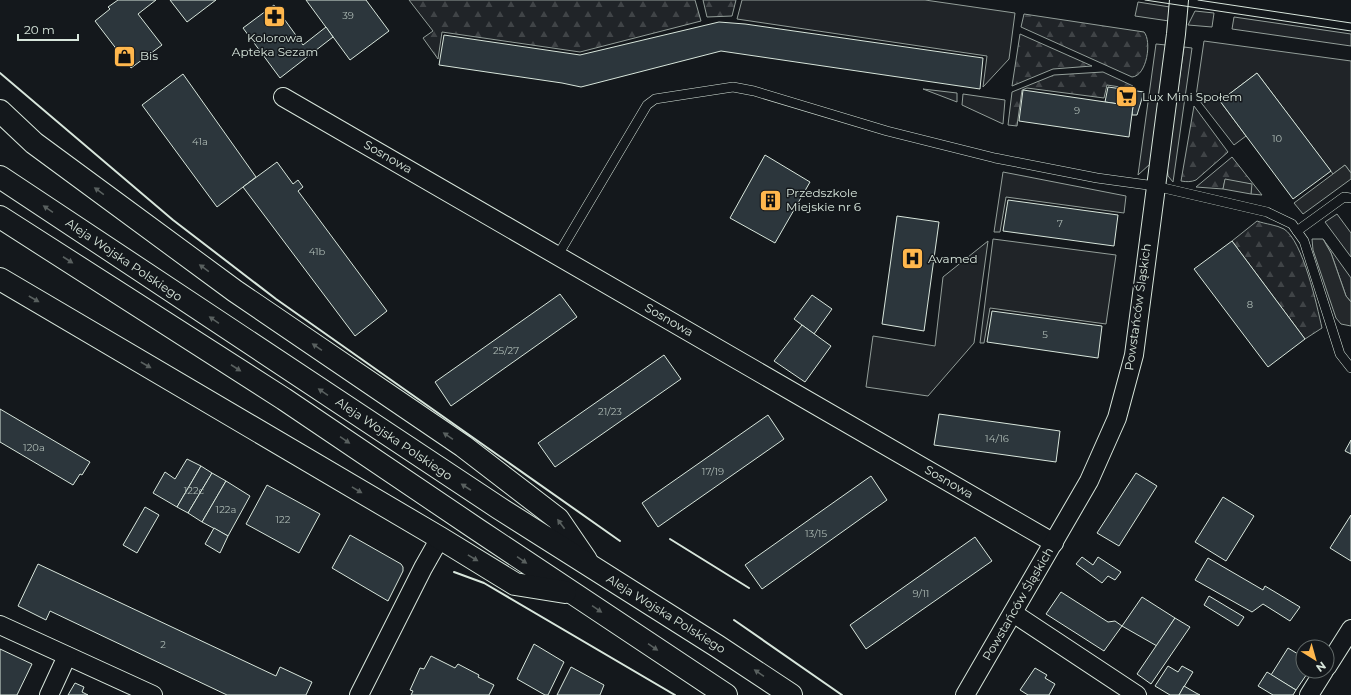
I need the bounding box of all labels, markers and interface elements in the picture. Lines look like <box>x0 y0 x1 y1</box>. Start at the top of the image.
pharmacy icon: Kolorowa Apteka Sezam <box>262 4 288 30</box>
house number: 39 <box>342 9 354 22</box>
scale bar <box>18 16 78 42</box>
text: 20 m <box>24 22 55 37</box>
place label: Kolorowa Apteka Sezam <box>232 30 318 59</box>
shop icon: Bis <box>111 43 137 69</box>
place label: Bis <box>140 48 158 63</box>
supermarket icon: Lux Mini Społem <box>1113 84 1139 110</box>
place label: Lux Mini Społem <box>1142 89 1242 104</box>
house number: 9 <box>1074 104 1080 117</box>
house number: 10 <box>1272 132 1282 145</box>
house number: 41a <box>192 135 208 148</box>
street label: Sosnowa <box>361 137 415 176</box>
place label: Przedszkole Miejskie nr 6 <box>786 185 861 214</box>
one-way arrow <box>94 186 105 195</box>
building icon: Przedszkole Miejskie nr 6 <box>757 187 783 213</box>
one-way arrow <box>43 205 53 213</box>
street label: Aleja Wojska Polskiego <box>63 215 185 304</box>
house number: 7 <box>1057 217 1063 230</box>
street label: Powstańców Śląskich <box>1121 242 1154 372</box>
house number: 41b <box>309 245 326 258</box>
hospital icon: Avamed <box>900 246 926 272</box>
place label: Avamed <box>928 251 978 266</box>
one-way arrow <box>62 257 74 264</box>
one-way arrow <box>199 264 209 272</box>
one-way arrow <box>28 296 40 303</box>
house number: 8 <box>1247 298 1253 311</box>
street label: Sosnowa <box>642 300 696 339</box>
one-way arrow <box>209 316 219 324</box>
house number: 5 <box>1042 328 1048 341</box>
one-way arrow <box>311 343 323 350</box>
house number: 25/27 <box>493 344 519 357</box>
one-way arrow <box>140 362 152 369</box>
one-way arrow <box>231 365 242 372</box>
one-way arrow <box>317 388 328 396</box>
street label: Aleja Wojska Polskiego <box>333 394 455 483</box>
house number: 21/23 <box>598 405 622 418</box>
one-way arrow <box>442 432 453 440</box>
house number: 14/16 <box>985 432 1009 445</box>
one-way arrow <box>340 436 350 444</box>
house number: 120a <box>23 441 45 454</box>
street label: Sosnowa <box>922 462 976 501</box>
house number: 17/19 <box>702 465 724 478</box>
one-way arrow <box>461 483 471 491</box>
house number: 122c <box>184 484 205 497</box>
one-way arrow <box>351 487 363 494</box>
house number: 122a <box>216 503 236 516</box>
house number: 122 <box>276 513 291 526</box>
one-way arrow <box>557 518 565 529</box>
house number: 13/15 <box>805 527 827 540</box>
street label: Powstańców Śląskich <box>979 544 1056 663</box>
one-way arrow <box>467 555 479 562</box>
one-way arrow <box>516 556 528 563</box>
street label: Aleja Wojska Polskiego <box>604 571 729 656</box>
house number: 9/11 <box>913 587 929 600</box>
one-way arrow <box>592 605 602 613</box>
house number: 2 <box>160 638 166 651</box>
north arrow <box>1295 639 1335 679</box>
one-way arrow <box>648 643 659 651</box>
text: N <box>1313 659 1329 675</box>
one-way arrow <box>753 669 764 677</box>

